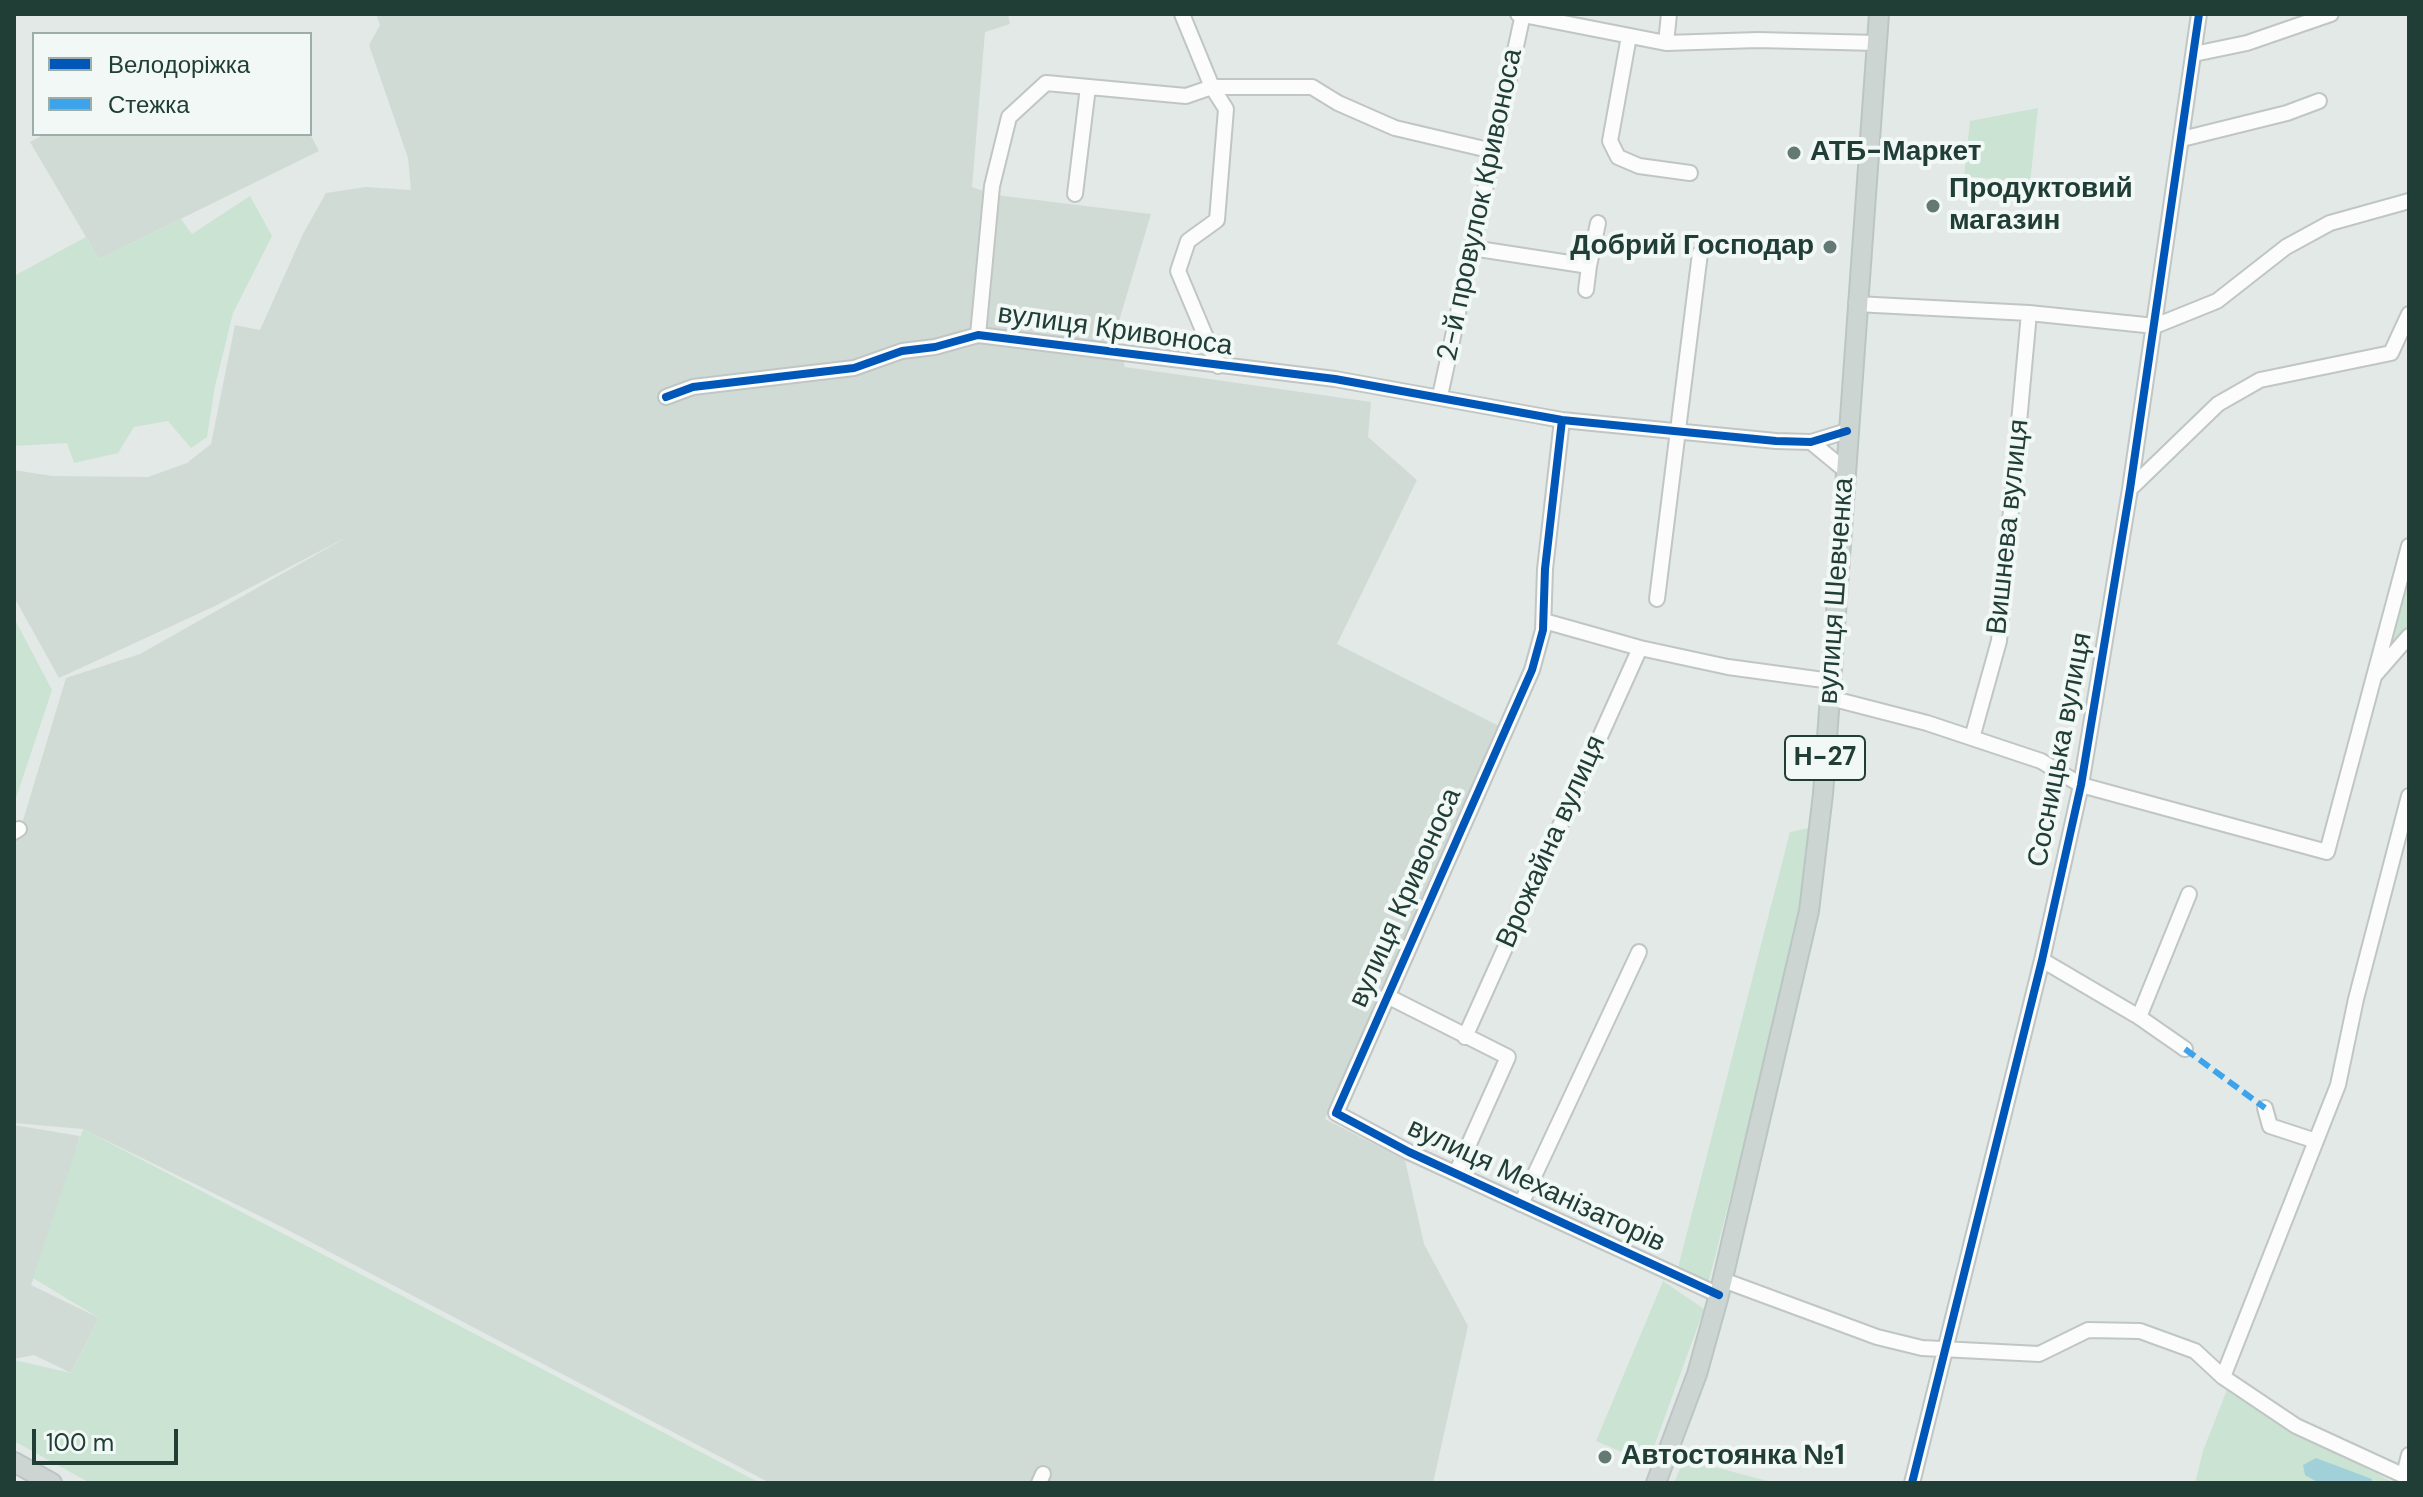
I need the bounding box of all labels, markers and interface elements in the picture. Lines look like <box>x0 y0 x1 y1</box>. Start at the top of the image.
legend <box>32 32 312 136</box>
street label: 2-й провулок Кривоноса <box>1431 46 1531 364</box>
text: Велодоріжка <box>108 49 250 80</box>
text: Стежка <box>108 89 190 120</box>
place label: АТБ-Маркет <box>1810 136 1981 170</box>
marker: АТБ-Маркет <box>1785 144 1803 162</box>
place label: Продуктовий магазин <box>1949 173 2133 239</box>
marker: Продуктовий магазин <box>1924 197 1942 215</box>
place label: Добрий Господар <box>1570 230 1814 264</box>
marker: Добрий Господар <box>1821 238 1839 256</box>
street label: вулиця Кривоноса <box>996 298 1234 364</box>
street label: Вишнева вулиця <box>1981 418 2037 636</box>
street label: вулиця Шевченка <box>1812 477 1862 705</box>
street label: Сосницька вулиця <box>2022 630 2100 870</box>
street label: Врожайна вулиця <box>1490 731 1614 953</box>
road number: Н-27 <box>1785 736 1865 780</box>
street label: вулиця Кривоноса <box>1343 783 1469 1013</box>
street label: вулиця Механізаторів <box>1402 1112 1670 1260</box>
scale bar <box>36 1413 182 1463</box>
text: 100 m <box>46 1427 114 1458</box>
place label: Автостоянка №1 <box>1621 1440 1845 1474</box>
marker: Автостоянка №1 <box>1596 1448 1614 1466</box>

